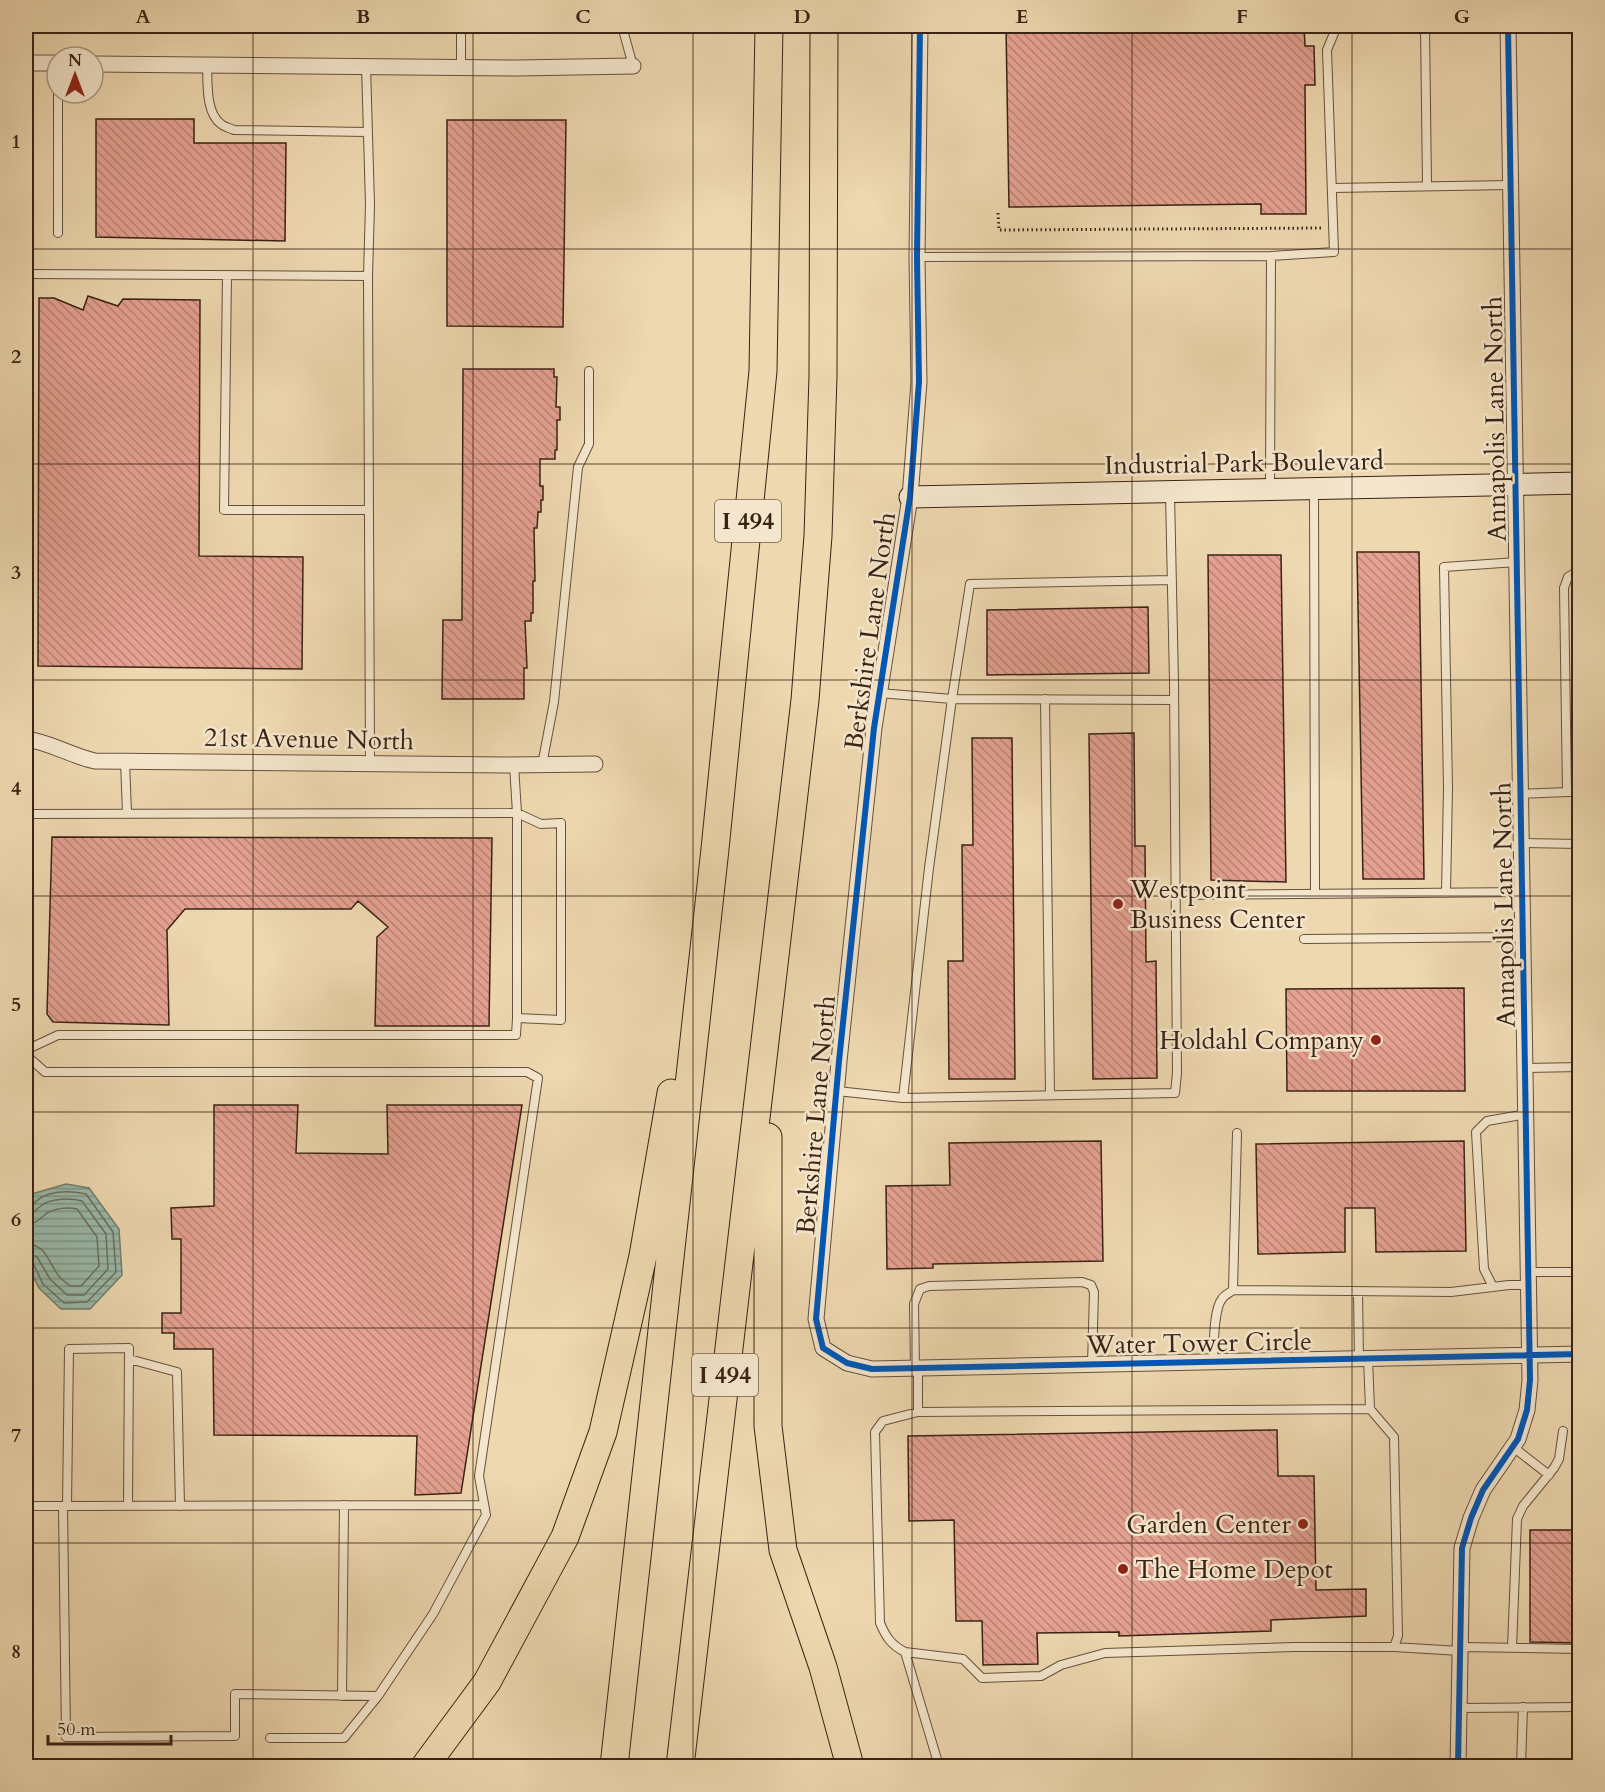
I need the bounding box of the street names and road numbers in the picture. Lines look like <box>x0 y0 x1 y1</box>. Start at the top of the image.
street label: Annapolis Lane North <box>1475 296 1515 542</box>
street label: Industrial Park Boulevard <box>1104 443 1384 483</box>
road number: I 494 <box>715 500 781 542</box>
street label: Berkshire Lane North <box>836 510 904 752</box>
street label: 21st Avenue North <box>204 720 414 758</box>
street label: Annapolis Lane North <box>1484 782 1524 1028</box>
street label: Berkshire Lane North <box>788 994 844 1236</box>
street label: Water Tower Circle <box>1085 1324 1312 1362</box>
road number: I 494 <box>692 1354 758 1396</box>

